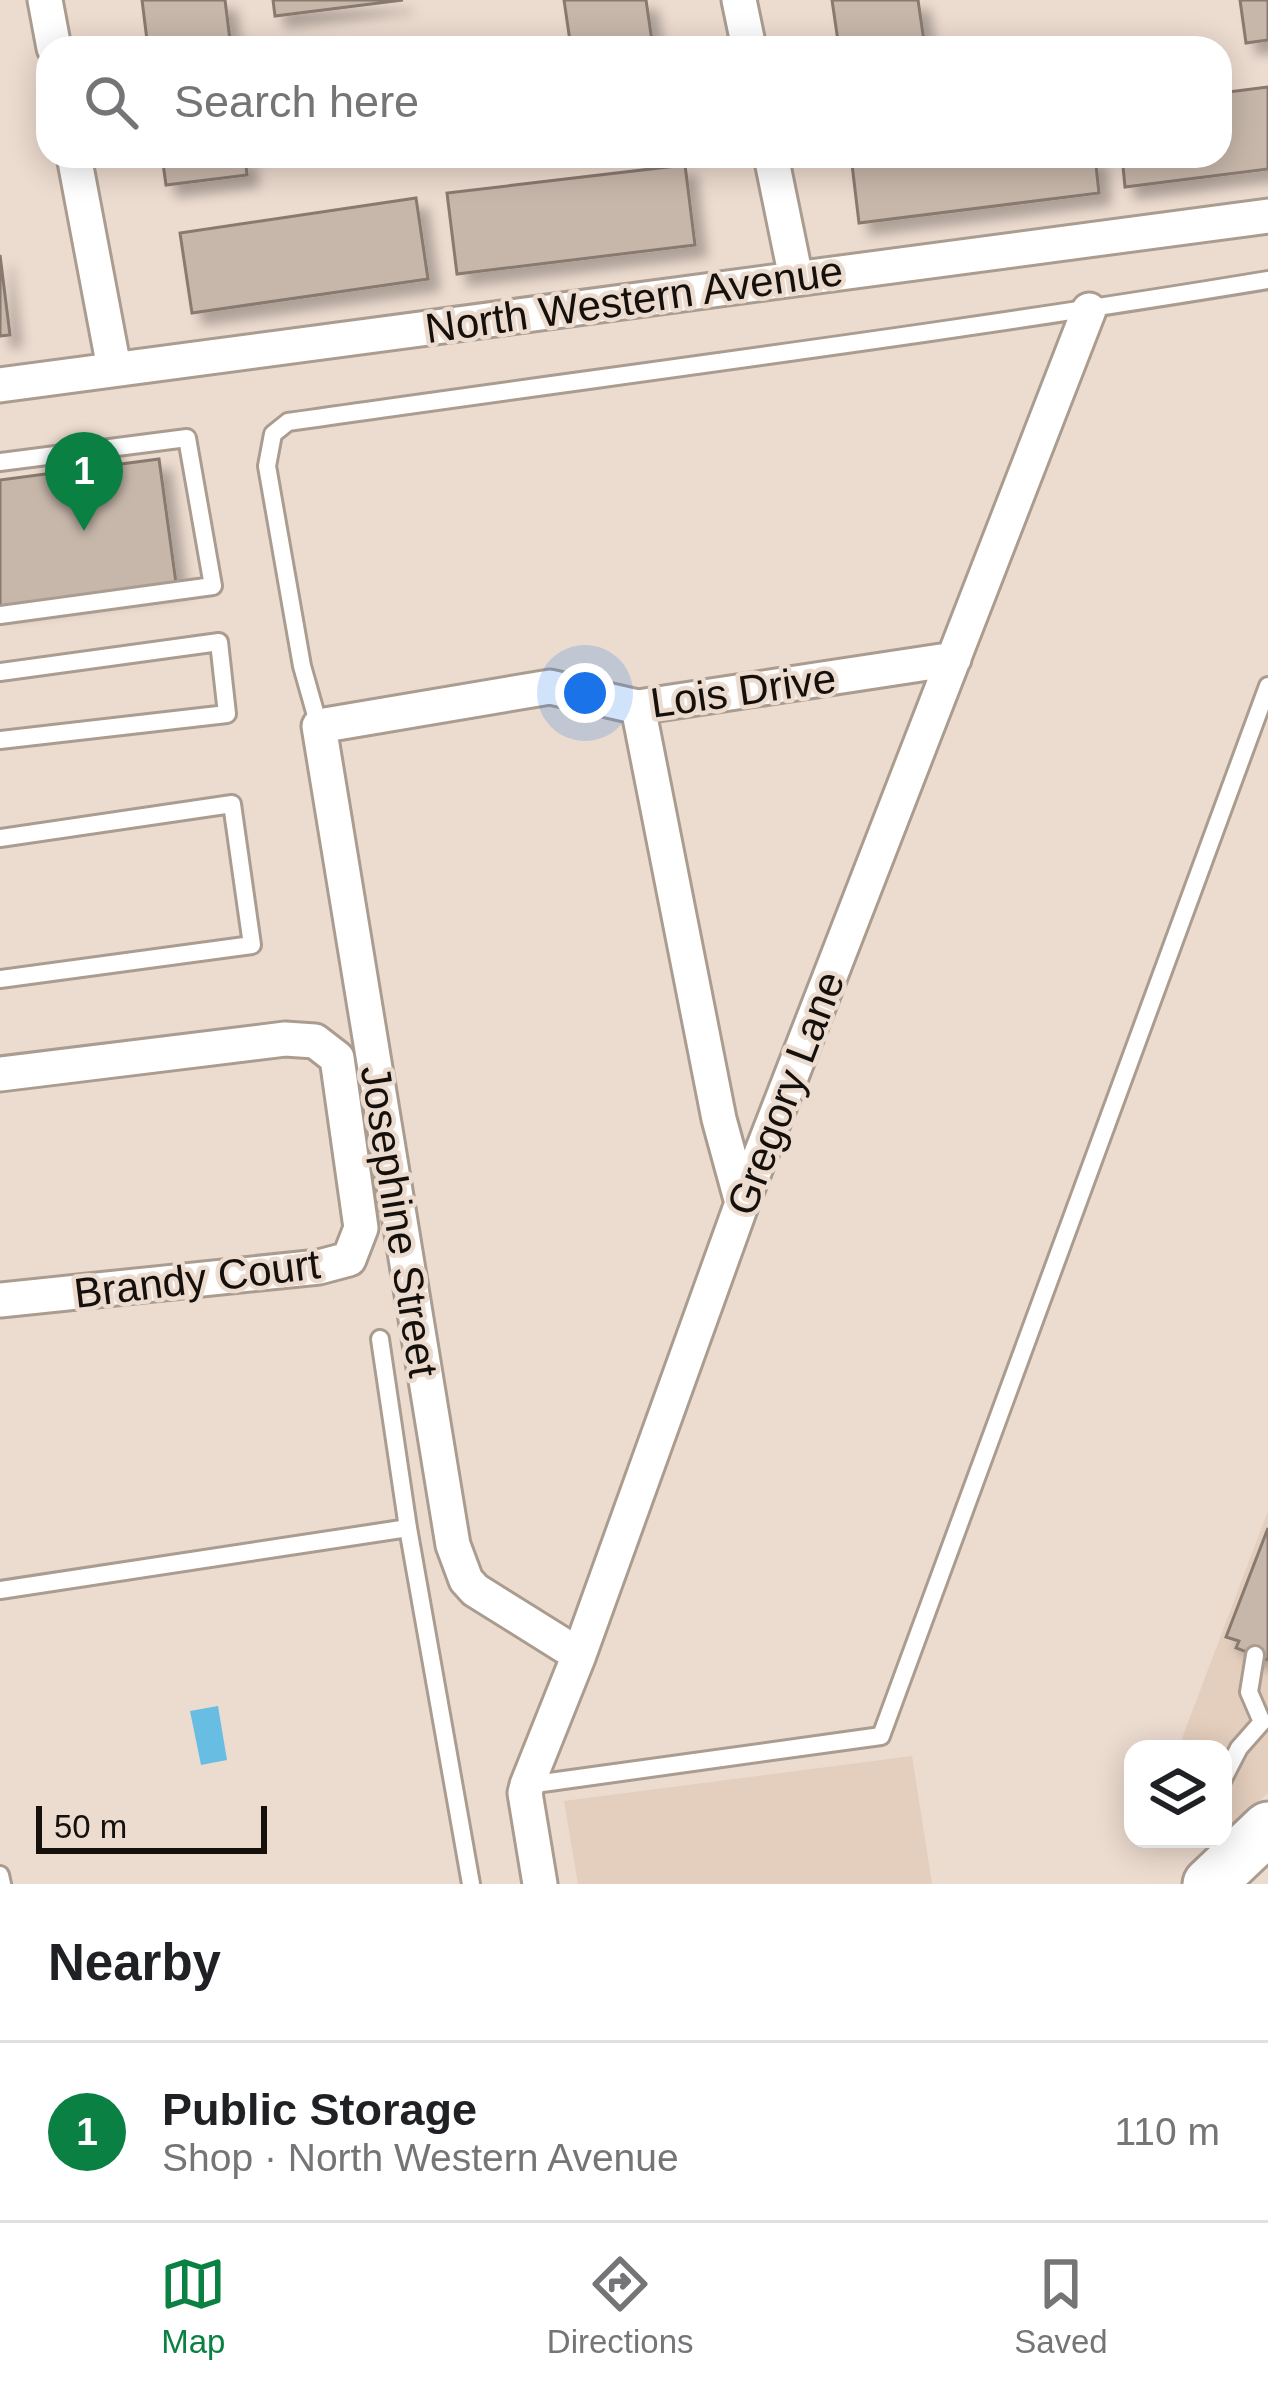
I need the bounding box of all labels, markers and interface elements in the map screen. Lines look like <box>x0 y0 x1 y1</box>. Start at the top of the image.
search box <box>36 36 1232 168</box>
icon: search <box>78 69 144 135</box>
text: Search here <box>174 76 419 127</box>
street label: North Western Avenue <box>422 247 846 352</box>
pin: 1 <box>45 432 123 531</box>
street label: Lois Drive <box>647 654 839 727</box>
your location <box>555 663 615 723</box>
street label: Gregory Lane <box>718 965 853 1221</box>
street label: Josephine Street <box>352 1062 447 1381</box>
street label: Brandy Court <box>71 1240 323 1317</box>
map controls <box>1124 1740 1232 1848</box>
button: layers <box>1124 1740 1232 1848</box>
scale bar <box>36 1800 267 1853</box>
text: 50 m <box>54 1808 127 1845</box>
text: Nearby <box>48 1934 221 1991</box>
text: Public Storage <box>162 2084 477 2135</box>
text: 1 <box>76 2110 98 2153</box>
text: 110 m <box>1115 2110 1220 2153</box>
text: Shop · North Western Avenue <box>162 2136 679 2179</box>
tab: Map <box>160 2251 226 2361</box>
tab: Directions <box>547 2251 694 2361</box>
tab: Saved <box>1014 2251 1108 2361</box>

